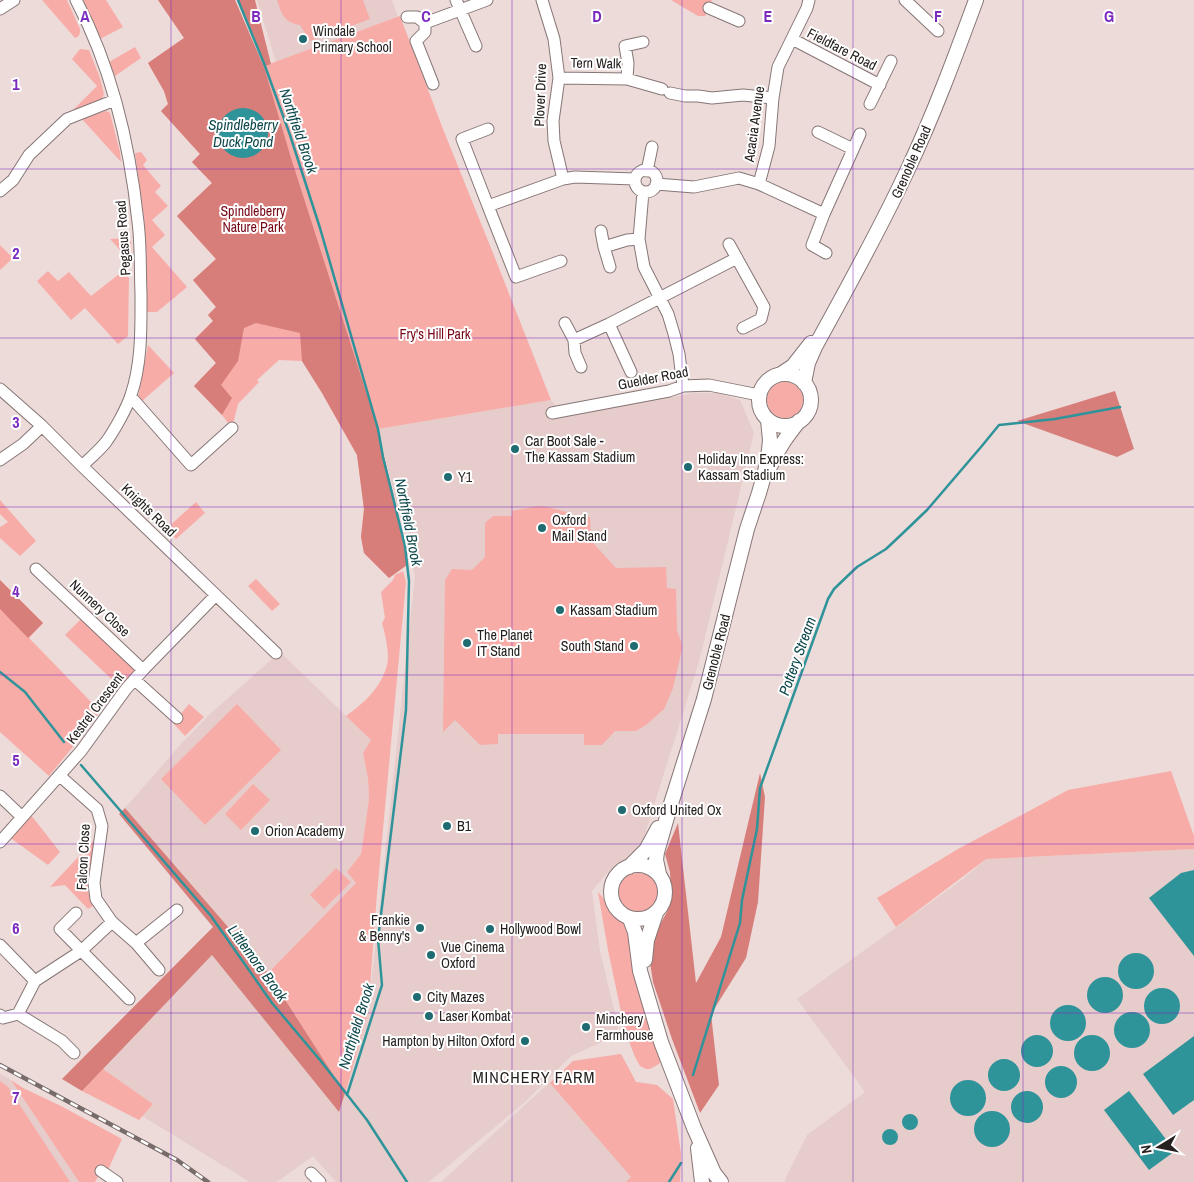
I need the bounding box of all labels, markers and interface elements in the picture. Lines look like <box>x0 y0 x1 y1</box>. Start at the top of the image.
text: A <box>80 5 90 27</box>
text: B <box>251 5 261 27</box>
text: C <box>421 5 431 27</box>
text: D <box>592 5 602 27</box>
text: E <box>764 5 773 27</box>
text: F <box>934 5 942 27</box>
text: G <box>1104 5 1114 27</box>
place label: Windale Primary School <box>313 22 391 56</box>
street label: Fieldfare Road <box>804 24 880 74</box>
marker: Windale Primary School <box>297 33 309 45</box>
street label: Tern Walk <box>571 54 622 72</box>
street label: Plover Drive <box>530 63 550 127</box>
text: 1 <box>12 73 20 95</box>
street label: Acacia Avenue <box>740 85 768 164</box>
water label: Northfield Brook <box>275 86 324 177</box>
water label: Spindleberry Duck Pond <box>208 114 279 152</box>
street label: Grenoble Road <box>887 123 935 201</box>
street label: Pegasus Road <box>111 200 135 276</box>
park label: Spindleberry Nature Park <box>220 202 286 236</box>
text: 2 <box>12 242 20 264</box>
park label: Fry's Hill Park <box>399 325 471 343</box>
street label: Guelder Road <box>616 362 690 394</box>
text: 3 <box>12 411 20 433</box>
place label: Car Boot Sale - The Kassam Stadium <box>525 432 635 466</box>
marker: Car Boot Sale - The Kassam Stadium <box>509 443 521 455</box>
place label: Holiday Inn Express: Kassam Stadium <box>698 450 804 484</box>
marker: Holiday Inn Express: Kassam Stadium <box>682 461 694 473</box>
place label: Y1 <box>458 468 473 486</box>
marker: Y1 <box>442 471 454 483</box>
water label: Northfield Brook <box>390 476 428 568</box>
street label: Knights Road <box>118 479 180 541</box>
place label: Oxford Mail Stand <box>552 511 607 545</box>
marker: Oxford Mail Stand <box>536 522 548 534</box>
street label: Nunnery Close <box>66 576 134 640</box>
text: 4 <box>12 580 20 602</box>
place label: Kassam Stadium <box>570 601 657 619</box>
marker: Kassam Stadium <box>554 604 566 616</box>
street label: Grenoble Road <box>698 612 734 692</box>
water label: Pottery Stream <box>773 614 821 698</box>
place label: The Planet IT Stand <box>477 626 533 660</box>
marker: The Planet IT Stand <box>461 637 473 649</box>
place label: South Stand <box>561 637 624 655</box>
marker: South Stand <box>628 640 640 652</box>
street label: Kestrel Crescent <box>62 669 128 747</box>
text: 5 <box>12 749 20 771</box>
place label: Oxford United Ox <box>632 801 722 819</box>
marker: Oxford United Ox <box>616 804 628 816</box>
place label: B1 <box>457 817 472 835</box>
marker: B1 <box>441 820 453 832</box>
place label: Orion Academy <box>265 822 344 840</box>
street label: Falcon Close <box>72 823 94 891</box>
marker: Orion Academy <box>249 825 261 837</box>
place label: Frankie & Benny's <box>359 911 410 945</box>
text: 6 <box>12 917 20 939</box>
water label: Littlemore Brook <box>223 920 294 1006</box>
place label: Hollywood Bowl <box>500 920 581 938</box>
marker: Frankie & Benny's <box>414 922 426 934</box>
marker: Hollywood Bowl <box>484 923 496 935</box>
place label: Vue Cinema Oxford <box>441 938 505 972</box>
marker: Vue Cinema Oxford <box>425 949 437 961</box>
water label: Northfield Brook <box>333 980 379 1072</box>
place label: City Mazes <box>427 988 485 1006</box>
marker: City Mazes <box>411 991 423 1003</box>
place label: Laser Kombat <box>439 1007 510 1025</box>
marker: Laser Kombat <box>423 1010 435 1022</box>
place label: Minchery Farmhouse <box>596 1010 654 1044</box>
marker: Minchery Farmhouse <box>580 1021 592 1033</box>
place label: Hampton by Hilton Oxford <box>382 1032 515 1050</box>
marker: Hampton by Hilton Oxford <box>519 1035 531 1047</box>
district label: MINCHERY FARM <box>473 1066 595 1088</box>
text: 7 <box>12 1086 20 1108</box>
north arrow <box>1134 1122 1184 1172</box>
text: N <box>1137 1144 1156 1155</box>

